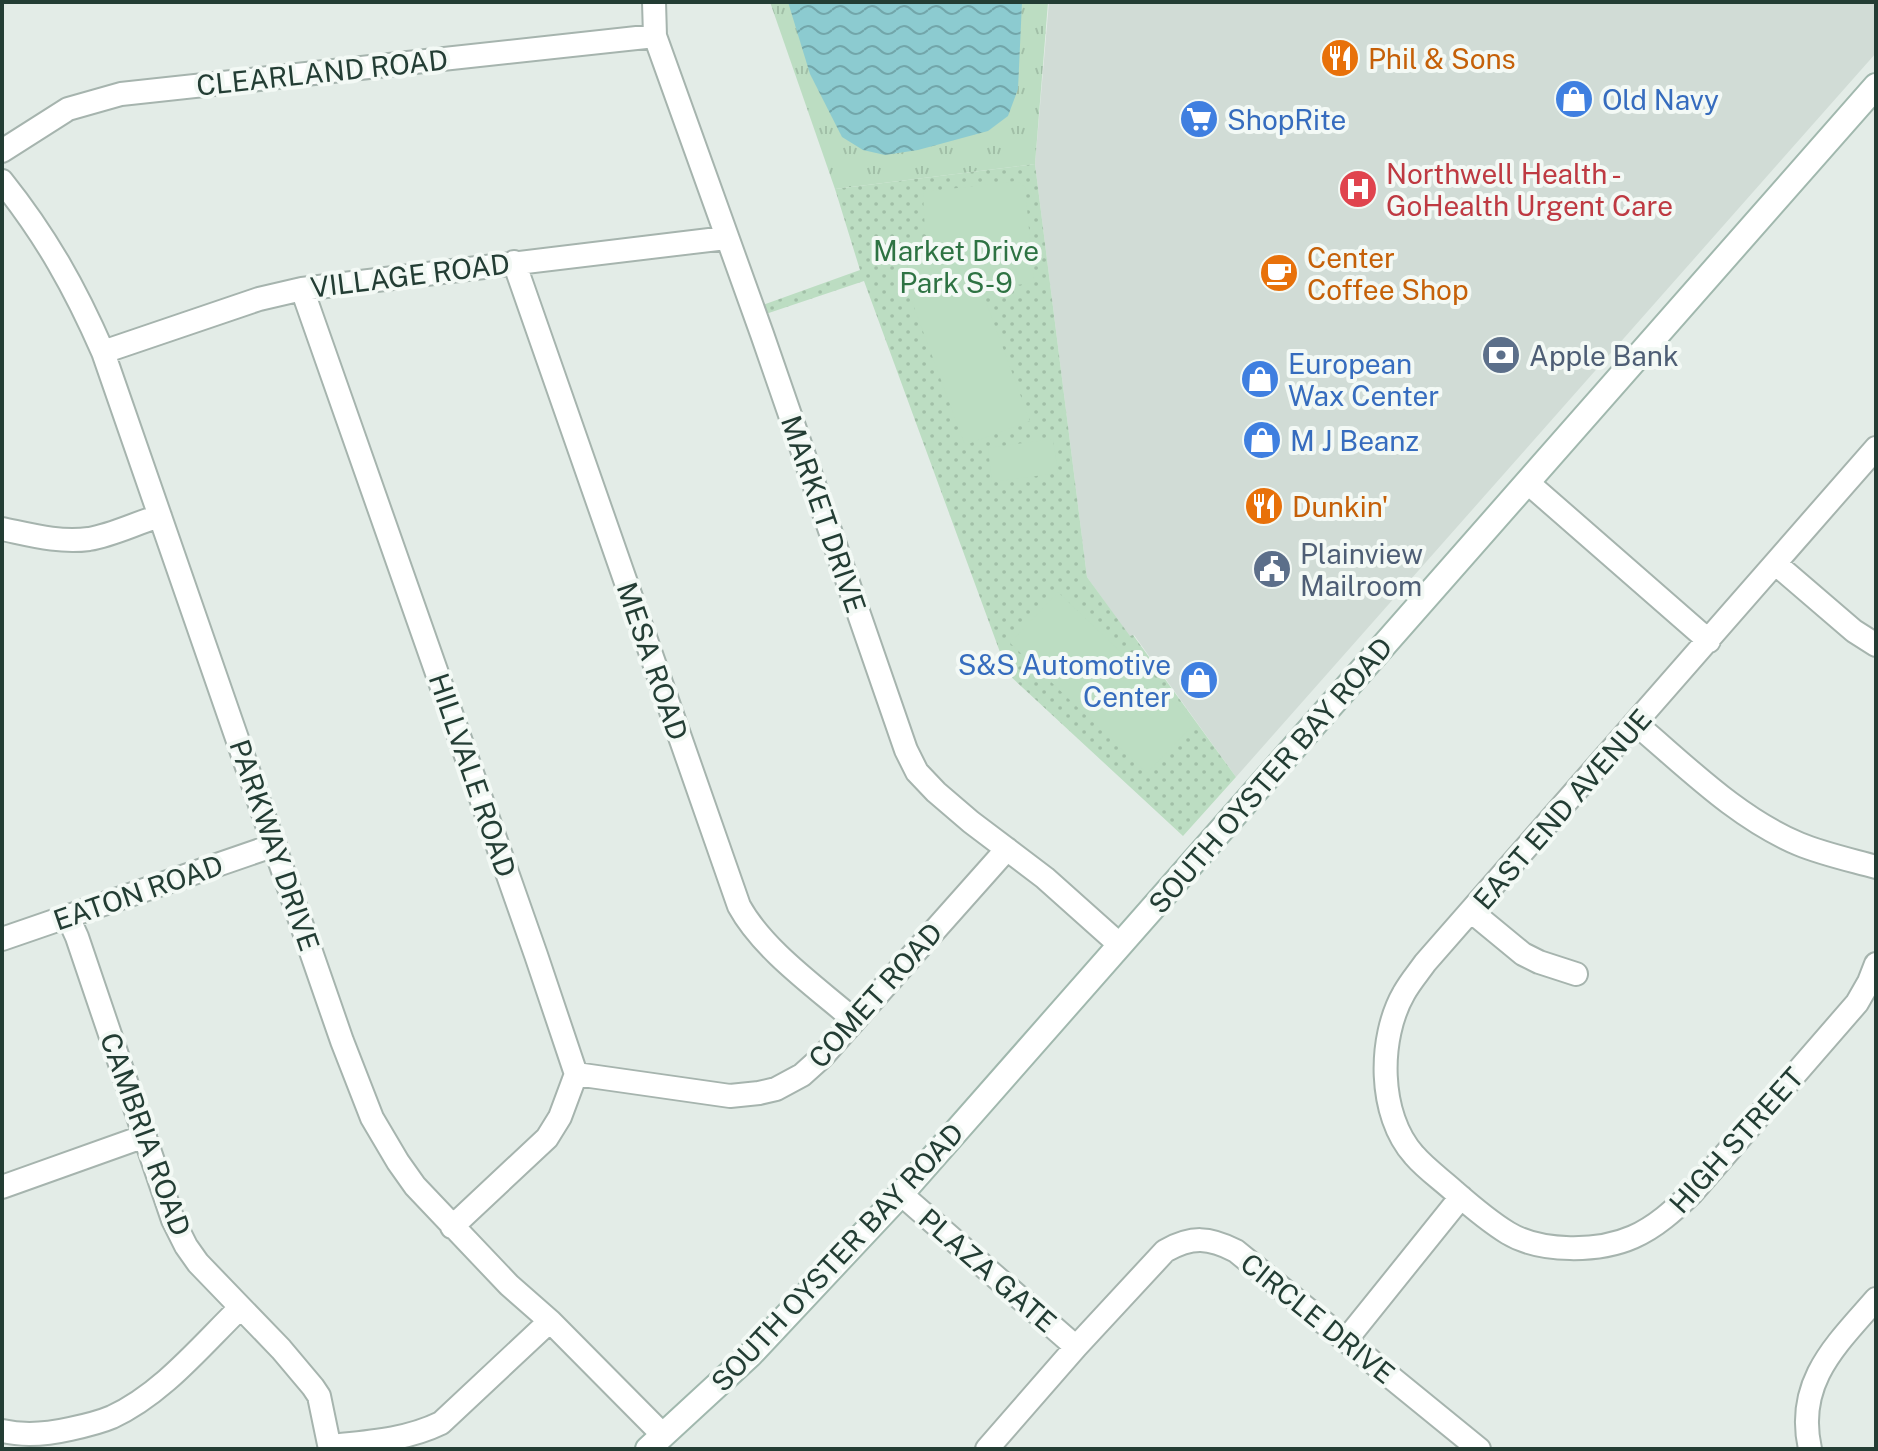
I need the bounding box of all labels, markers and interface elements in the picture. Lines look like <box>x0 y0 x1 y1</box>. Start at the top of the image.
restaurant icon: Phil & Sons <box>1319 37 1361 79</box>
street label: CLEARLAND ROAD <box>195 42 449 102</box>
place label: Phil & Sons <box>1368 42 1516 75</box>
shop icon: Old Navy <box>1553 78 1595 120</box>
place label: Old Navy <box>1602 83 1719 116</box>
supermarket icon: ShopRite <box>1178 98 1220 140</box>
place label: ShopRite <box>1227 103 1346 136</box>
place label: Northwell Health - GoHealth Urgent Care <box>1386 157 1673 222</box>
hospital icon: Northwell Health - GoHealth Urgent Care <box>1337 168 1379 210</box>
park label: Market Drive Park S-9 <box>873 234 1039 299</box>
place label: Center Coffee Shop <box>1307 241 1469 306</box>
street label: VILLAGE ROAD <box>308 246 512 304</box>
cafe icon: Center Coffee Shop <box>1258 252 1300 294</box>
bank icon: Apple Bank <box>1480 334 1522 376</box>
place label: Apple Bank <box>1529 339 1679 372</box>
place label: European Wax Center <box>1288 347 1439 412</box>
shop icon: European Wax Center <box>1239 358 1281 400</box>
street label: MARKET DRIVE <box>775 411 873 617</box>
shop icon: M J Beanz <box>1241 419 1283 461</box>
place label: M J Beanz <box>1290 424 1419 457</box>
restaurant icon: Dunkin' <box>1243 485 1285 527</box>
place label: Dunkin' <box>1292 490 1388 523</box>
place label: Plainview Mailroom <box>1300 537 1423 602</box>
public building icon: Plainview Mailroom <box>1251 548 1293 590</box>
street label: MESA ROAD <box>611 578 695 744</box>
street label: SOUTH OYSTER BAY ROAD <box>1141 630 1399 920</box>
place label: S&S Automotive Center <box>958 648 1171 713</box>
shop icon: S&S Automotive Center <box>1178 659 1220 701</box>
street label: HILLVALE ROAD <box>423 669 523 881</box>
street label: EAST END AVENUE <box>1466 702 1658 916</box>
street label: PARKWAY DRIVE <box>223 735 327 955</box>
street label: EATON ROAD <box>49 848 227 936</box>
street label: COMET ROAD <box>801 916 949 1074</box>
street label: CAMBRIA ROAD <box>94 1028 198 1240</box>
street label: HIGH STREET <box>1662 1061 1810 1219</box>
street label: SOUTH OYSTER BAY ROAD <box>704 1116 970 1398</box>
street label: PLAZA GATE <box>913 1201 1063 1339</box>
street label: CIRCLE DRIVE <box>1235 1246 1401 1390</box>

